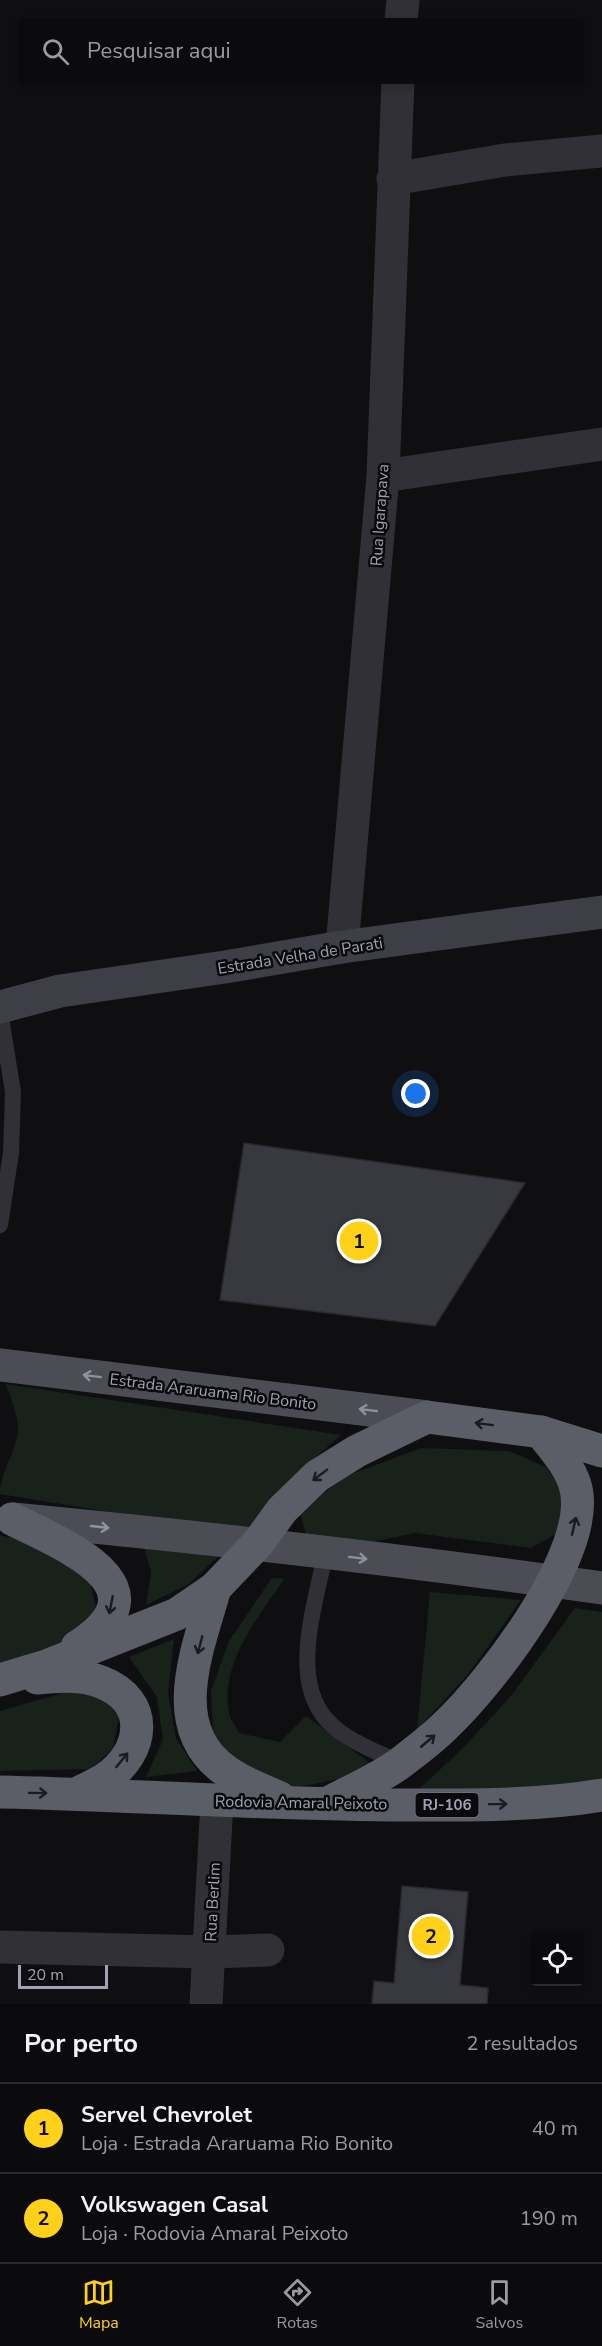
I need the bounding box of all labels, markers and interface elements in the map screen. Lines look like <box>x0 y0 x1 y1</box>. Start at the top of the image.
search box <box>18 18 584 84</box>
icon: search <box>39 35 72 68</box>
text: Pesquisar aqui <box>87 36 231 66</box>
street label: Rua Igarapava <box>365 463 395 567</box>
street label: Estrada Velha de Parati <box>216 932 384 980</box>
your location <box>401 1079 430 1108</box>
pin: 1 <box>340 1218 378 1264</box>
street label: Estrada Araruama Rio Bonito <box>108 1368 318 1416</box>
one-way arrow <box>82 1370 102 1381</box>
one-way arrow <box>359 1404 379 1415</box>
one-way arrow <box>475 1418 494 1429</box>
one-way arrow <box>312 1468 328 1481</box>
one-way arrow <box>569 1517 581 1536</box>
one-way arrow <box>89 1522 109 1533</box>
one-way arrow <box>347 1553 367 1564</box>
one-way arrow <box>105 1595 116 1614</box>
one-way arrow <box>193 1635 205 1654</box>
one-way arrow <box>420 1734 436 1747</box>
one-way arrow <box>116 1752 129 1768</box>
one-way arrow <box>27 1787 47 1799</box>
street label: Rodovia Amaral Peixoto <box>215 1790 387 1816</box>
road number: RJ-106 <box>416 1793 478 1817</box>
one-way arrow <box>487 1799 507 1810</box>
street label: Rua Berlim <box>200 1862 226 1942</box>
pin: 2 <box>412 1914 450 1958</box>
map controls <box>530 1932 584 1986</box>
button: locate <box>530 1932 584 1986</box>
scale bar <box>18 1962 108 1990</box>
text: 20 m <box>27 1964 64 1986</box>
text: Por perto <box>24 2026 138 2061</box>
text: 2 resultados <box>467 2030 578 2057</box>
text: Servel Chevrolet <box>81 2100 252 2130</box>
text: 1 <box>38 2115 50 2142</box>
text: 40 m <box>532 2115 578 2142</box>
text: Loja · Estrada Araruama Rio Bonito <box>81 2130 393 2157</box>
text: Volkswagen Casal <box>81 2190 268 2220</box>
text: 2 <box>38 2205 50 2232</box>
text: 190 m <box>520 2205 578 2232</box>
text: Loja · Rodovia Amaral Peixoto <box>81 2220 348 2247</box>
tab: Mapa <box>79 2276 119 2334</box>
tab: Rotas <box>277 2276 318 2334</box>
tab: Salvos <box>476 2276 523 2334</box>

